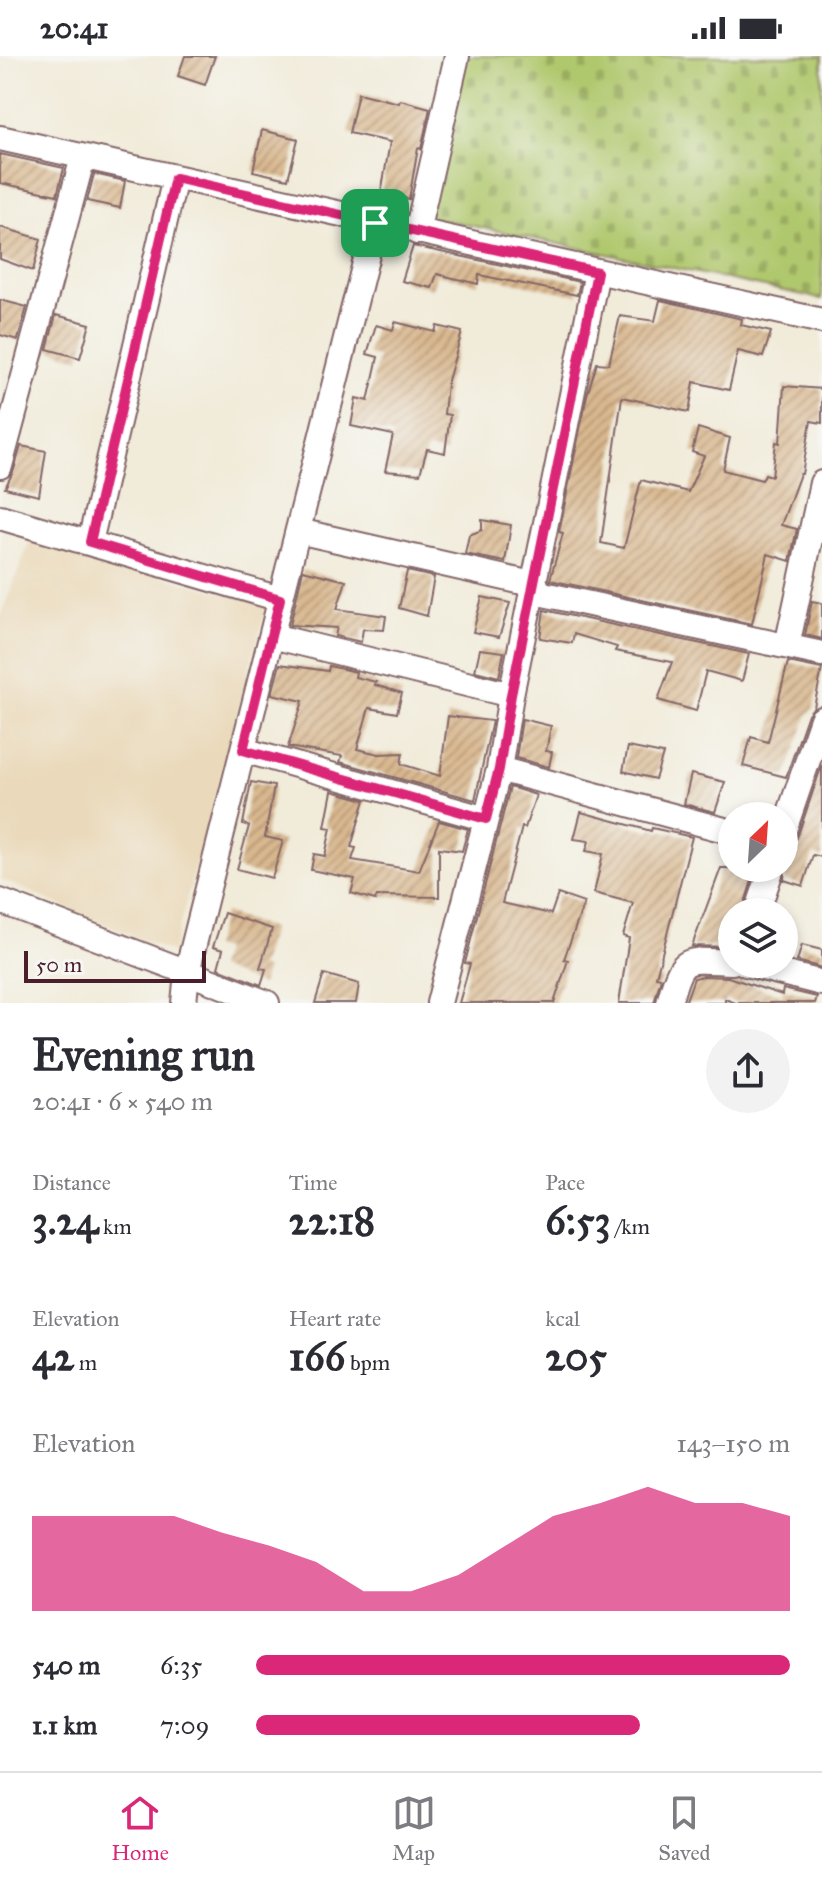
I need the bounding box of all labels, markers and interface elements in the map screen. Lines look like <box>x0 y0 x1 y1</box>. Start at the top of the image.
text: 20:41 <box>40 10 108 46</box>
pin <box>341 189 409 257</box>
icon: arrive <box>353 201 397 245</box>
north arrow <box>718 802 798 882</box>
map controls <box>718 802 798 978</box>
button: layers <box>718 898 798 978</box>
scale bar <box>24 947 206 983</box>
text: 50 m <box>36 951 82 978</box>
text: Evening run <box>32 1028 255 1082</box>
button: share <box>706 1029 790 1113</box>
text: 20:41 · 6 × 540 m <box>32 1085 213 1117</box>
text: Distance <box>32 1169 111 1196</box>
text: Time <box>289 1169 337 1196</box>
text: Pace <box>545 1169 585 1196</box>
text: 3.24 <box>32 1196 98 1245</box>
text: 22:18 <box>289 1196 375 1245</box>
text: 6:53 <box>545 1196 611 1245</box>
text: km <box>98 1213 132 1240</box>
text: /km <box>611 1213 650 1240</box>
text: Elevation <box>32 1305 119 1332</box>
text: Heart rate <box>289 1305 381 1332</box>
text: kcal <box>545 1305 580 1332</box>
text: 42 <box>32 1332 74 1381</box>
text: 166 <box>289 1332 345 1381</box>
text: 205 <box>545 1332 607 1381</box>
text: m <box>74 1349 97 1376</box>
text: bpm <box>345 1349 390 1376</box>
text: Elevation <box>32 1427 135 1459</box>
text: 143–150 m <box>676 1427 790 1459</box>
text: 540 m <box>32 1649 100 1681</box>
text: 6:35 <box>160 1649 202 1681</box>
text: 1.1 km <box>32 1709 97 1741</box>
text: 7:09 <box>160 1709 210 1741</box>
tab: Home <box>111 1791 169 1866</box>
tab: Map <box>392 1791 436 1866</box>
tab: Saved <box>658 1791 711 1866</box>

